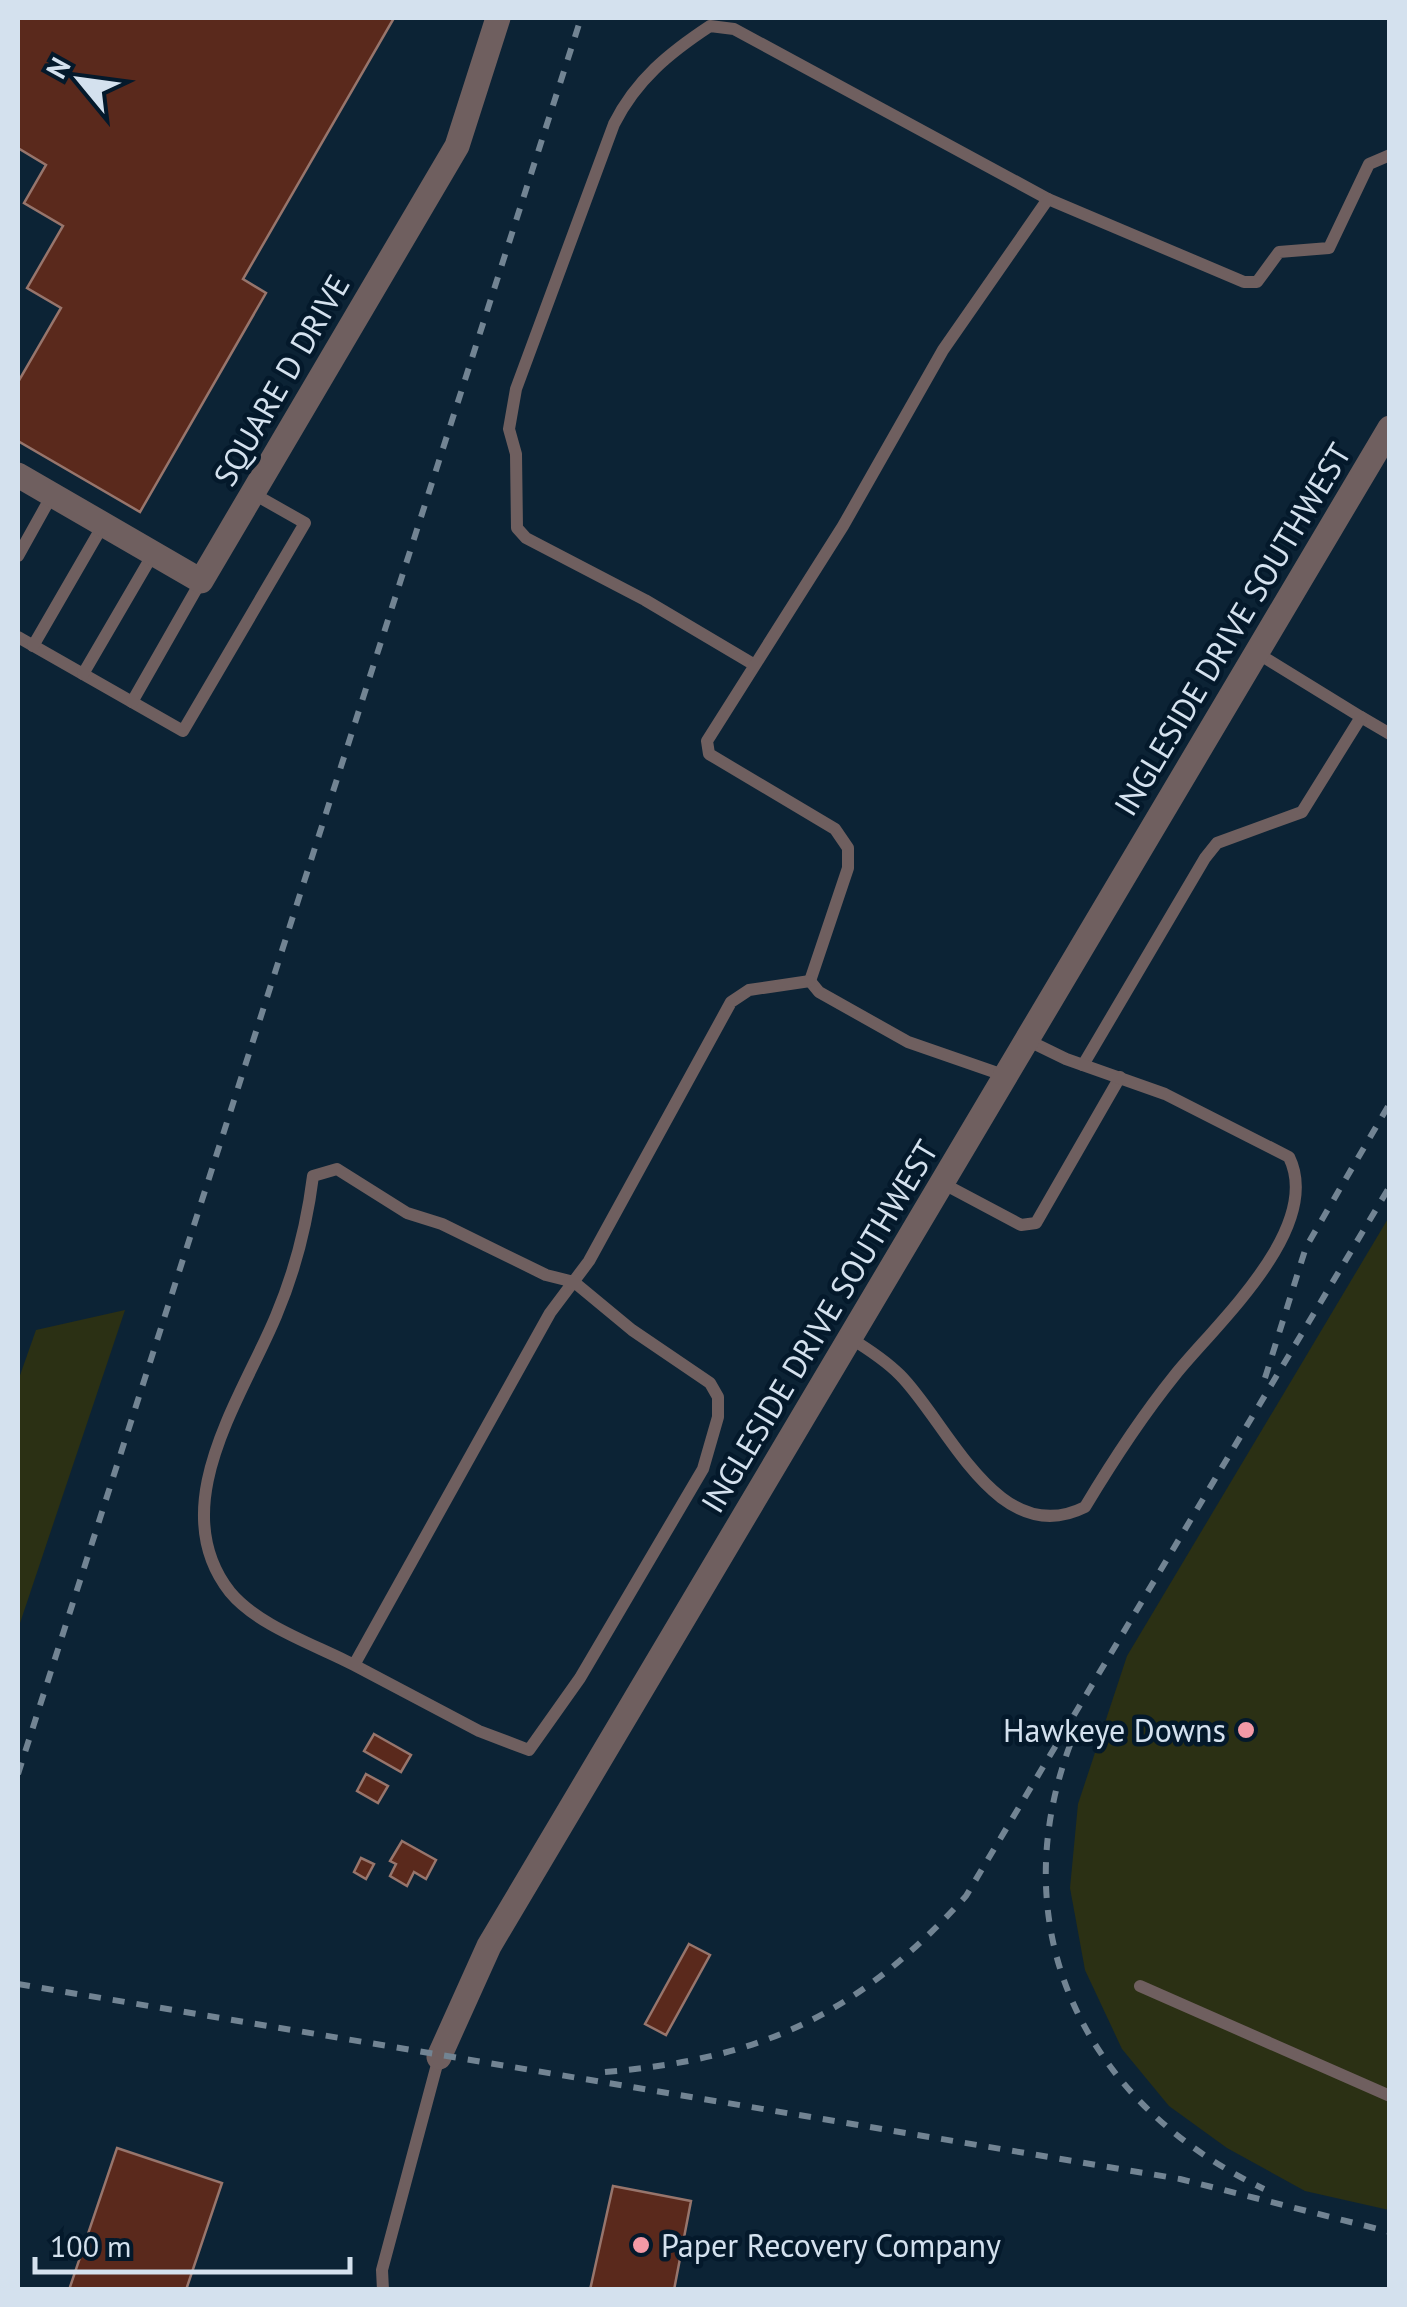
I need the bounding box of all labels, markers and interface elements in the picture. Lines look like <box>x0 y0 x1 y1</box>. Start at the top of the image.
north arrow <box>30 30 130 130</box>
text: N <box>37 51 78 85</box>
street label: SQUARE D DRIVE <box>203 267 359 493</box>
street label: INGLESIDE DRIVE SOUTHWEST <box>1104 435 1360 823</box>
street label: INGLESIDE DRIVE SOUTHWEST <box>691 1132 947 1520</box>
place label: Hawkeye Downs <box>1003 1709 1226 1751</box>
marker: Hawkeye Downs <box>1235 1719 1257 1741</box>
scale bar <box>35 2212 350 2274</box>
place label: Paper Recovery Company <box>661 2224 1001 2266</box>
text: 100 m <box>50 2226 131 2265</box>
marker: Paper Recovery Company <box>630 2234 652 2256</box>

